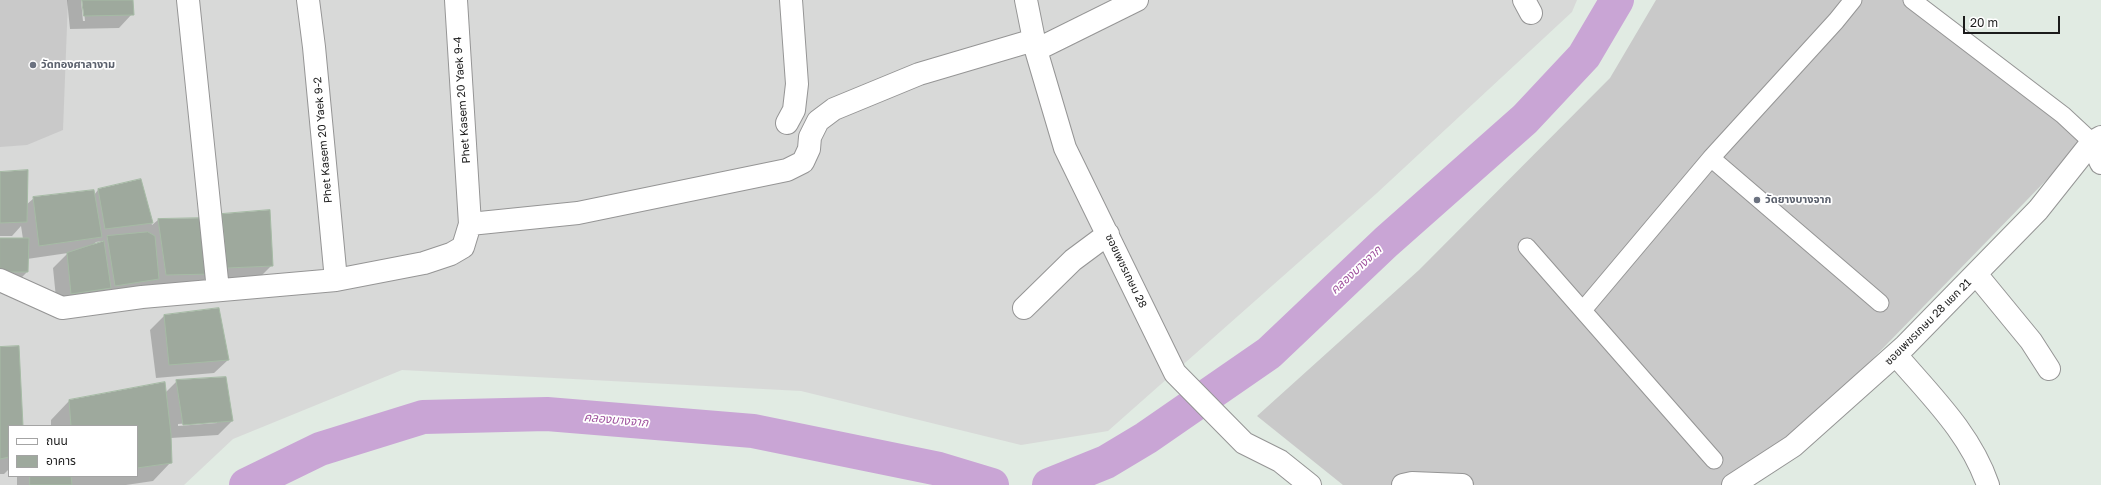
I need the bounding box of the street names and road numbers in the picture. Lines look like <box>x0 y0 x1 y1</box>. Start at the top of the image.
street label: Phet Kasem 20 Yaek 9-4 <box>451 36 473 164</box>
street label: Phet Kasem 20 Yaek 9-2 <box>311 76 335 204</box>
street label: ซอยเพชรเกษม 28 <box>1102 232 1150 310</box>
street label: ซอยเพชรเกษม 28 แยก 21 <box>1882 276 1974 368</box>

